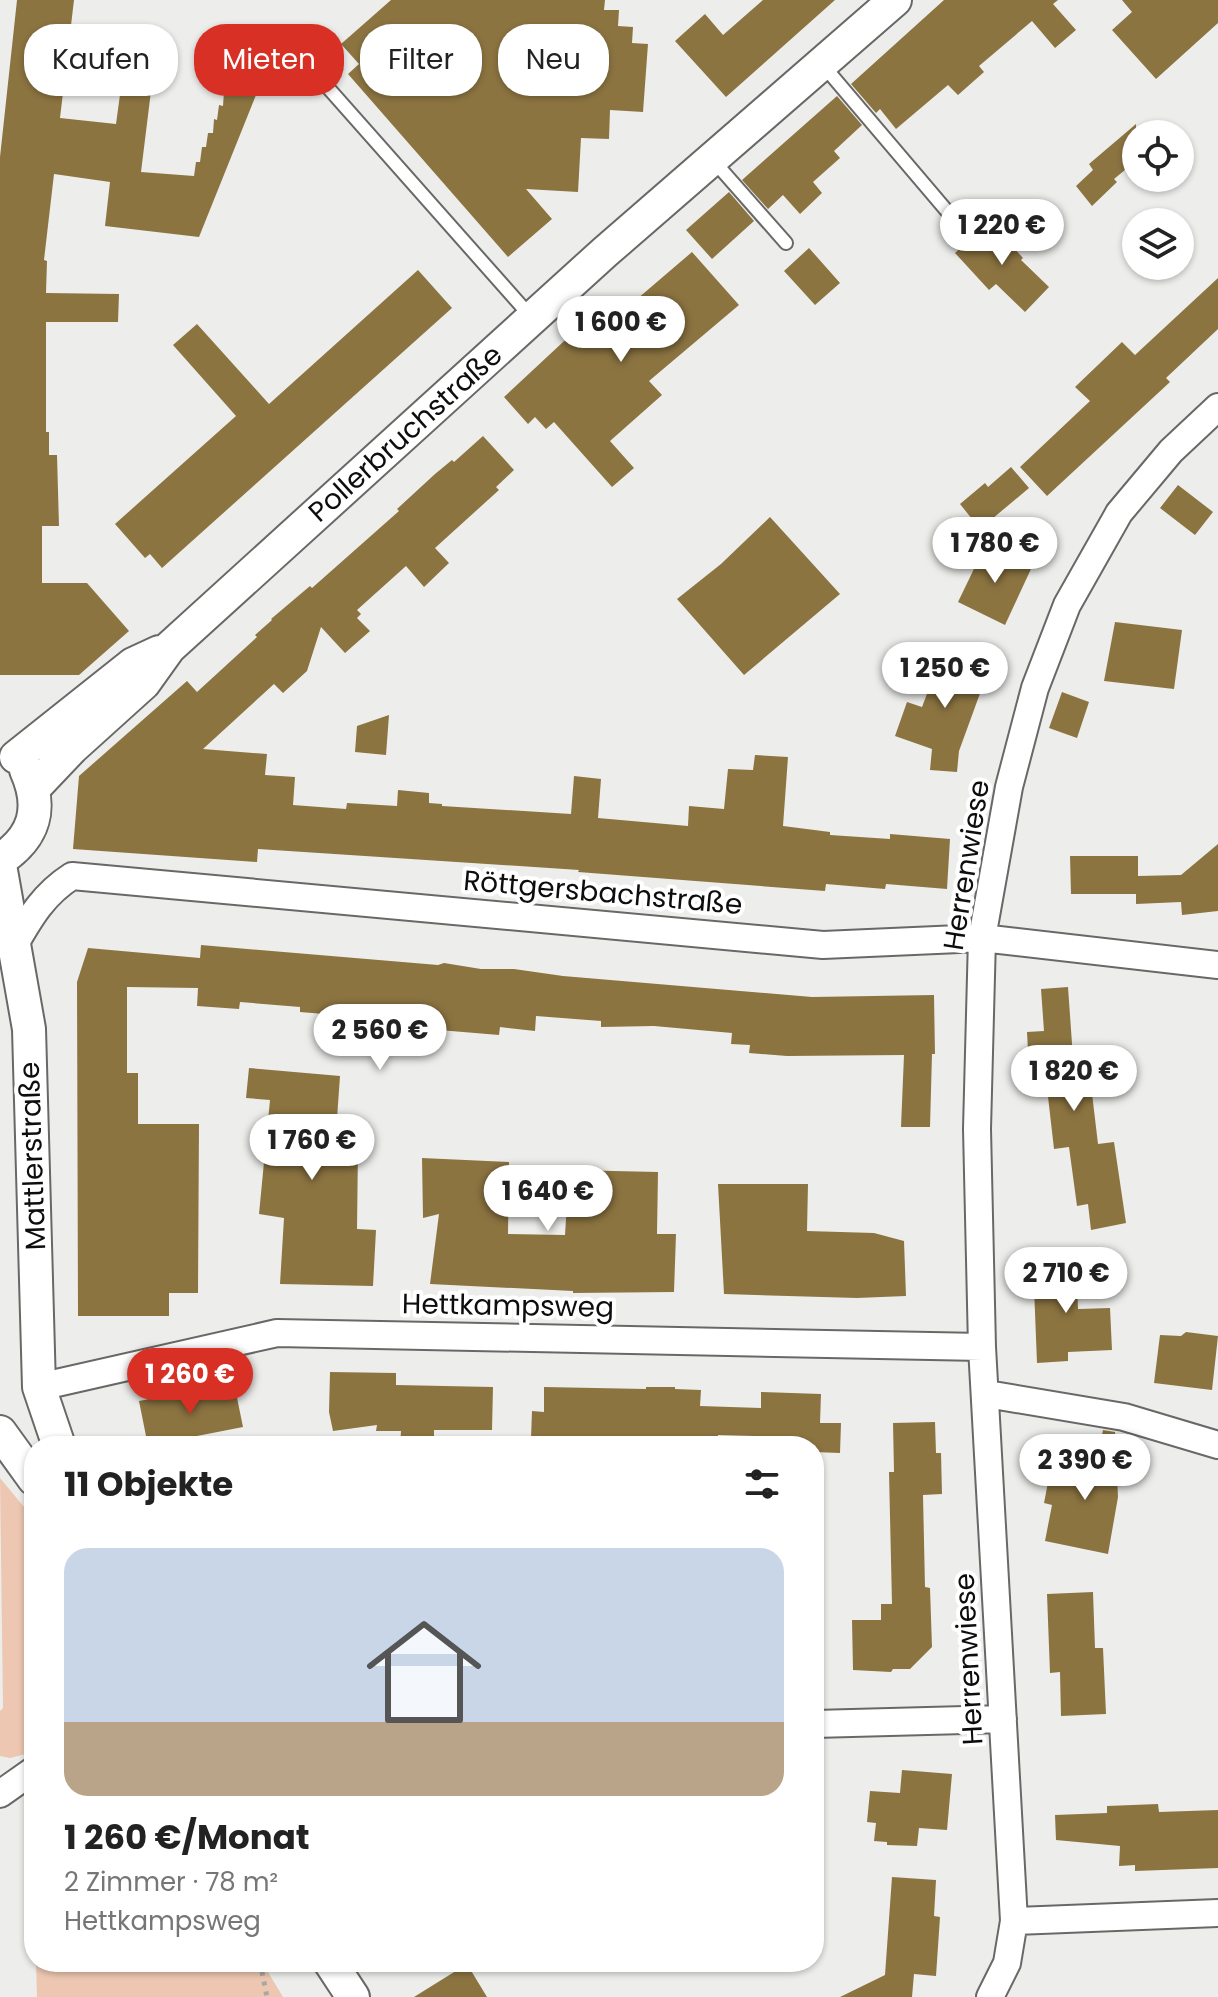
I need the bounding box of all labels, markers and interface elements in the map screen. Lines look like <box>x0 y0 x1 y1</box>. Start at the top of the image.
chip: Kaufen <box>24 24 178 96</box>
chip: Mieten <box>194 24 344 96</box>
chip: Filter <box>360 24 482 96</box>
chip: Neu <box>498 24 609 96</box>
map controls <box>1122 120 1194 280</box>
button: locate <box>1122 120 1194 192</box>
pin: 1 220 € <box>928 199 1076 267</box>
text: 1 220 € <box>958 207 1046 243</box>
button: layers <box>1122 208 1194 280</box>
pin: 1 600 € <box>547 296 695 364</box>
text: 1 600 € <box>575 304 667 340</box>
street label: Pollerbruchstraße <box>300 336 511 531</box>
pin: 1 780 € <box>921 517 1069 585</box>
text: 1 780 € <box>950 525 1040 561</box>
pin: 1 250 € <box>871 642 1019 710</box>
text: 1 250 € <box>900 650 990 686</box>
street label: Herrenwiese <box>934 777 999 953</box>
street label: Röttgersbachstraße <box>462 861 744 924</box>
pin: 2 560 € <box>306 1004 454 1072</box>
text: 2 560 € <box>332 1012 428 1048</box>
pin: 1 820 € <box>1000 1045 1148 1113</box>
text: 1 820 € <box>1029 1053 1119 1089</box>
street label: Mattlerstraße <box>10 1061 55 1251</box>
pin: 1 760 € <box>238 1114 386 1182</box>
text: 1 760 € <box>268 1122 356 1158</box>
pin: 1 640 € <box>474 1165 622 1233</box>
text: 1 640 € <box>502 1173 594 1209</box>
pin: 2 710 € <box>992 1247 1140 1315</box>
text: 2 710 € <box>1022 1255 1110 1291</box>
street label: Hettkampsweg <box>402 1284 614 1327</box>
pin: 1 260 € <box>116 1348 264 1416</box>
text: 1 260 € <box>145 1356 235 1392</box>
pin: 2 390 € <box>1011 1434 1159 1502</box>
text: 2 390 € <box>1037 1442 1133 1478</box>
text: 11 Objekte <box>64 1460 233 1508</box>
icon: filters <box>740 1462 784 1506</box>
street label: Herrenwiese <box>945 1572 992 1746</box>
icon: home <box>352 1600 496 1744</box>
text: 1 260 €/Monat <box>64 1813 310 1861</box>
text: 2 Zimmer · 78 m² <box>64 1864 278 1900</box>
text: Hettkampsweg <box>64 1903 261 1939</box>

